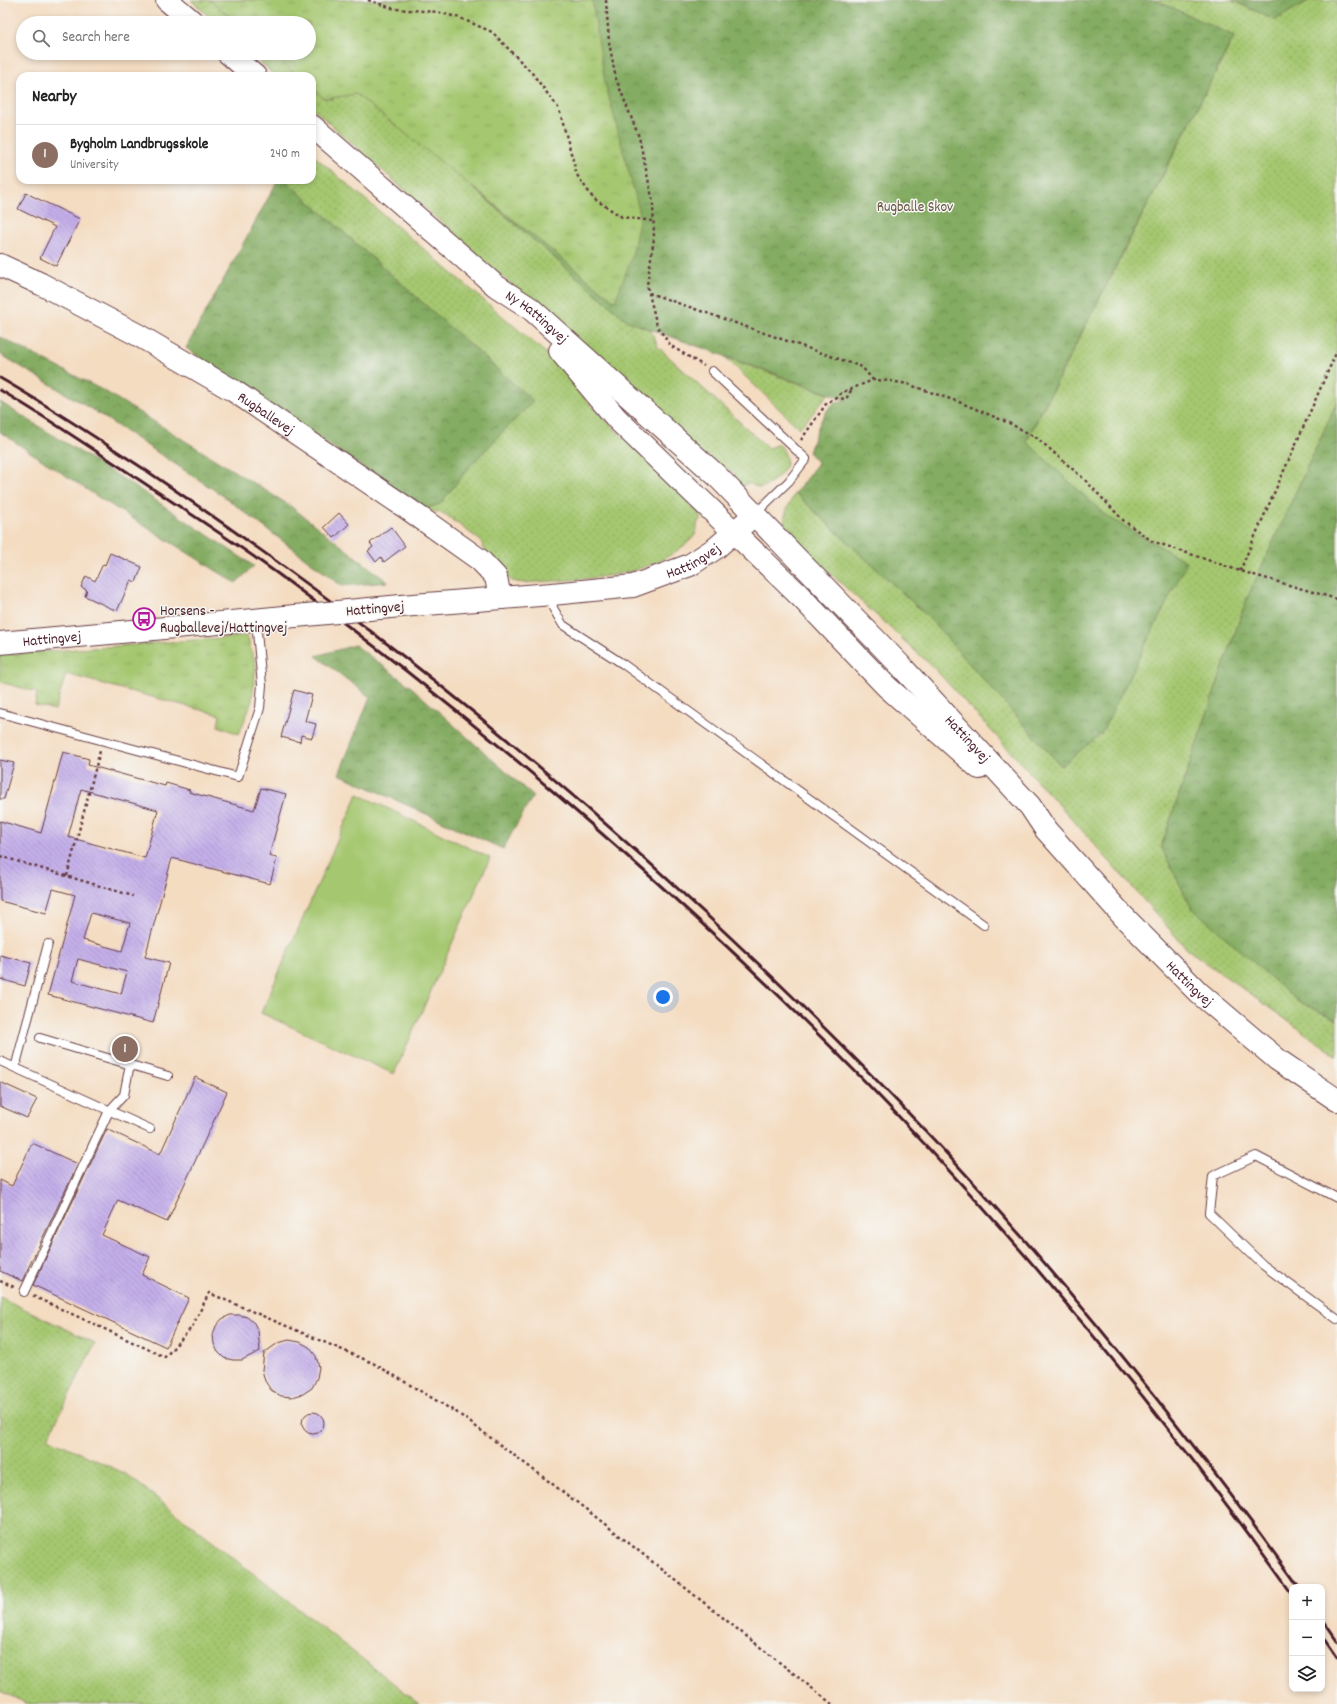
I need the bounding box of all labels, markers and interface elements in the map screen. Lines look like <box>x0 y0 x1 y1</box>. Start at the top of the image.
search box <box>16 16 316 60</box>
icon: search <box>30 27 52 49</box>
text: Search here <box>62 27 130 49</box>
text: Nearby <box>32 86 76 110</box>
text: Bygholm Landbrugsskole <box>70 134 208 156</box>
text: 1 <box>44 145 46 164</box>
text: 240 m <box>270 145 300 164</box>
text: University <box>70 156 119 175</box>
park label: Rugballe Skov <box>877 197 954 219</box>
street label: Ny Hattingvej <box>500 286 572 350</box>
street label: Rugballevej <box>232 387 298 442</box>
street label: Hattingvej <box>663 539 727 586</box>
street label: Hattingvej <box>345 596 405 624</box>
place label: Horsens - Rugballevej/Hattingvej <box>160 601 288 640</box>
bus stop icon: Horsens - Rugballevej/Hattingvej <box>131 606 157 632</box>
street label: Hattingvej <box>22 627 82 654</box>
street label: Hattingvej <box>938 711 995 769</box>
street label: Hattingvej <box>1160 956 1217 1014</box>
your location <box>653 987 673 1007</box>
pin: 1 <box>112 1034 138 1064</box>
map controls <box>1289 1584 1325 1692</box>
button: + <box>1289 1584 1325 1620</box>
button: − <box>1289 1620 1325 1656</box>
button: layers <box>1289 1656 1325 1692</box>

